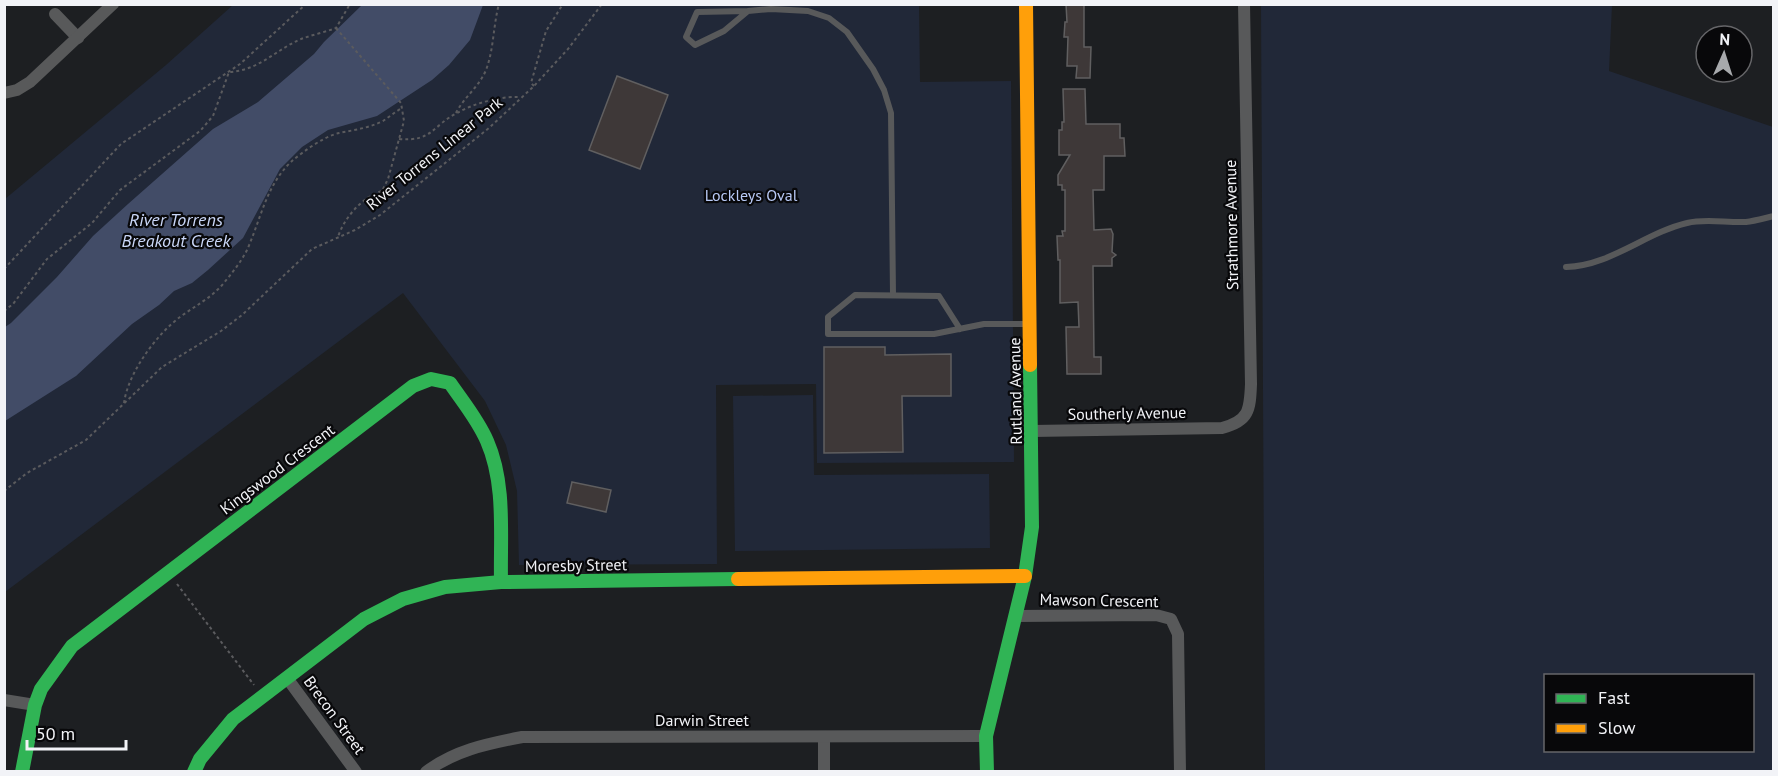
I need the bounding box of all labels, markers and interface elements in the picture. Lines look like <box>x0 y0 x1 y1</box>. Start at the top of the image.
north arrow <box>1694 24 1754 84</box>
text: N <box>1719 29 1731 49</box>
street label: River Torrens Linear Park <box>362 92 506 214</box>
street label: Strathmore Avenue <box>1220 160 1242 290</box>
park label: Lockleys Oval <box>705 185 798 205</box>
water label: River Torrens Breakout Creek <box>121 208 231 252</box>
street label: Rutland Avenue <box>1004 337 1026 445</box>
street label: Southerly Avenue <box>1067 402 1187 424</box>
street label: Kingswood Crescent <box>216 419 339 519</box>
street label: Moresby Street <box>525 554 628 576</box>
street label: Mawson Crescent <box>1039 589 1159 611</box>
street label: Brecon Street <box>300 672 370 759</box>
legend <box>1544 674 1754 752</box>
text: Fast <box>1598 686 1630 709</box>
street label: Darwin Street <box>655 710 749 730</box>
scale bar <box>27 713 126 751</box>
text: Slow <box>1598 716 1636 739</box>
text: 50 m <box>36 722 75 745</box>

